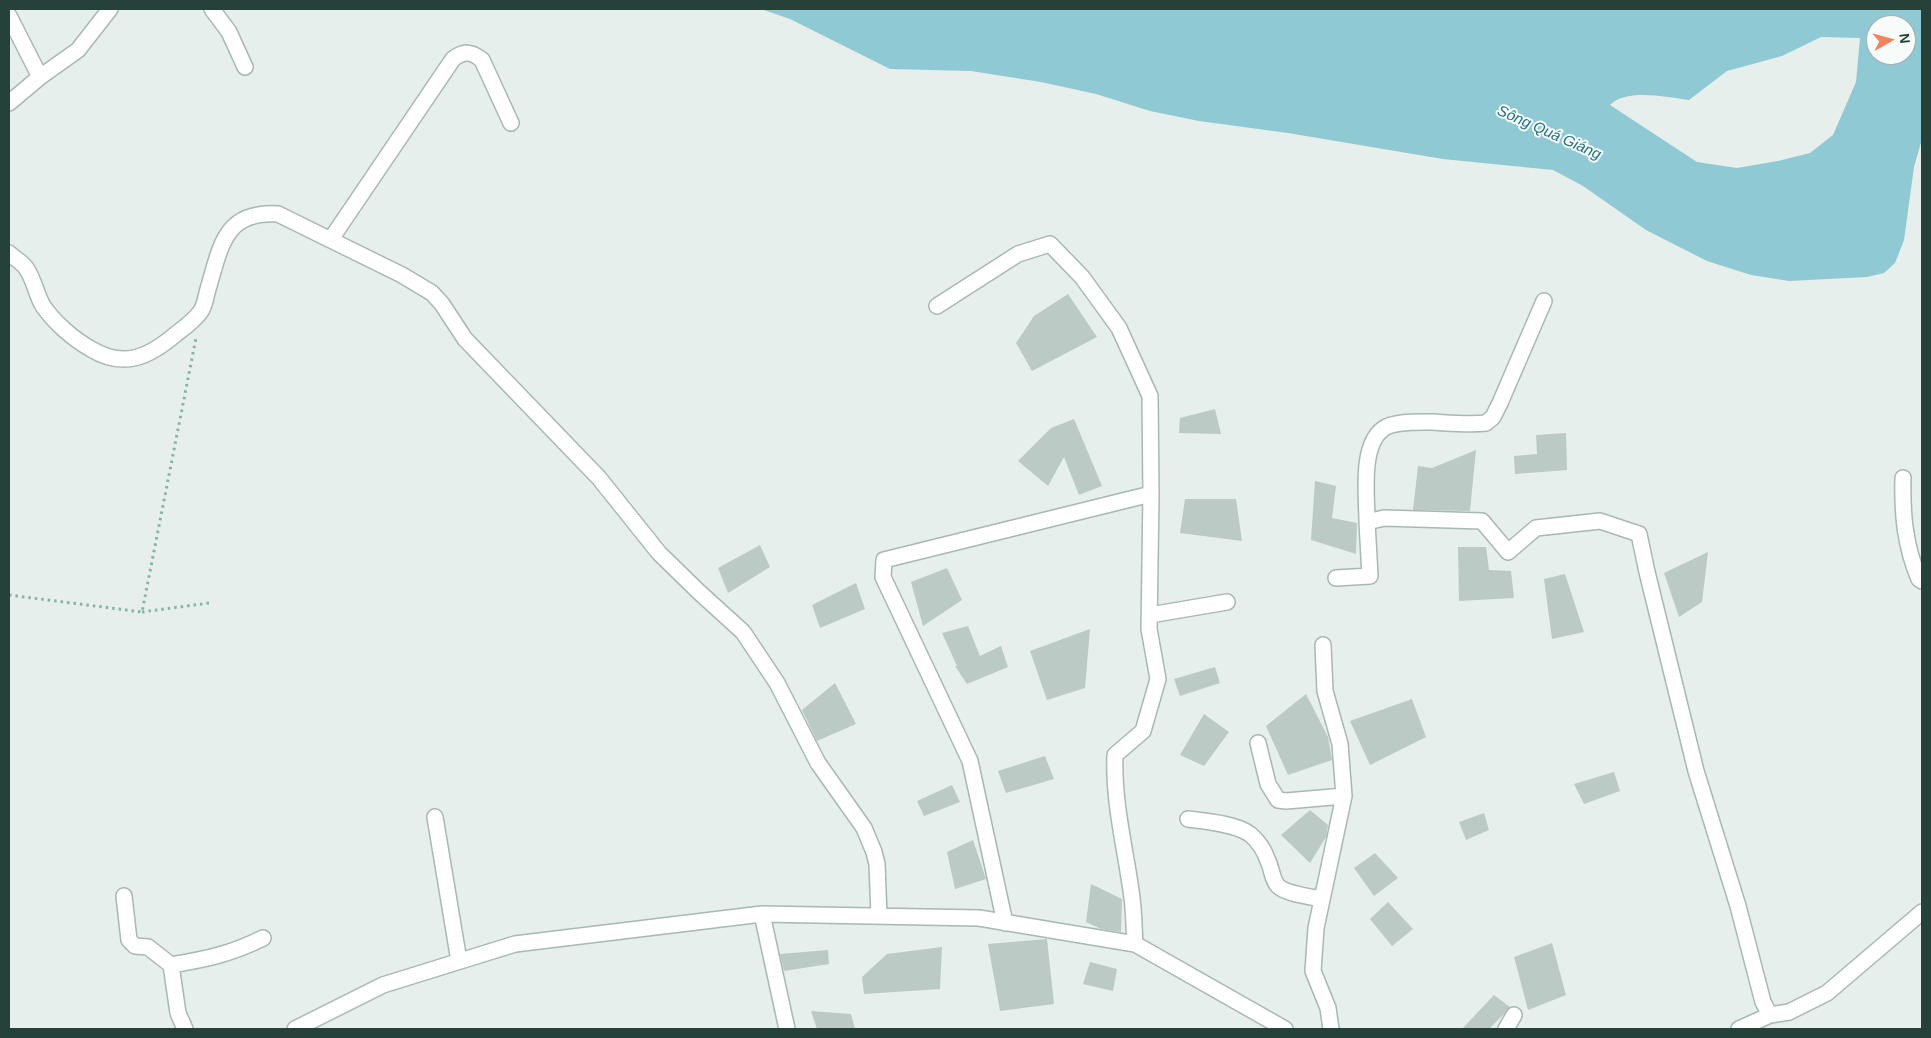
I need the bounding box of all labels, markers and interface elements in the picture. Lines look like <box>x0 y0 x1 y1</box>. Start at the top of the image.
north arrow <box>1866 15 1916 65</box>
text: N <box>1896 32 1913 44</box>
water label: Sông Quá Giáng <box>1494 102 1604 164</box>

